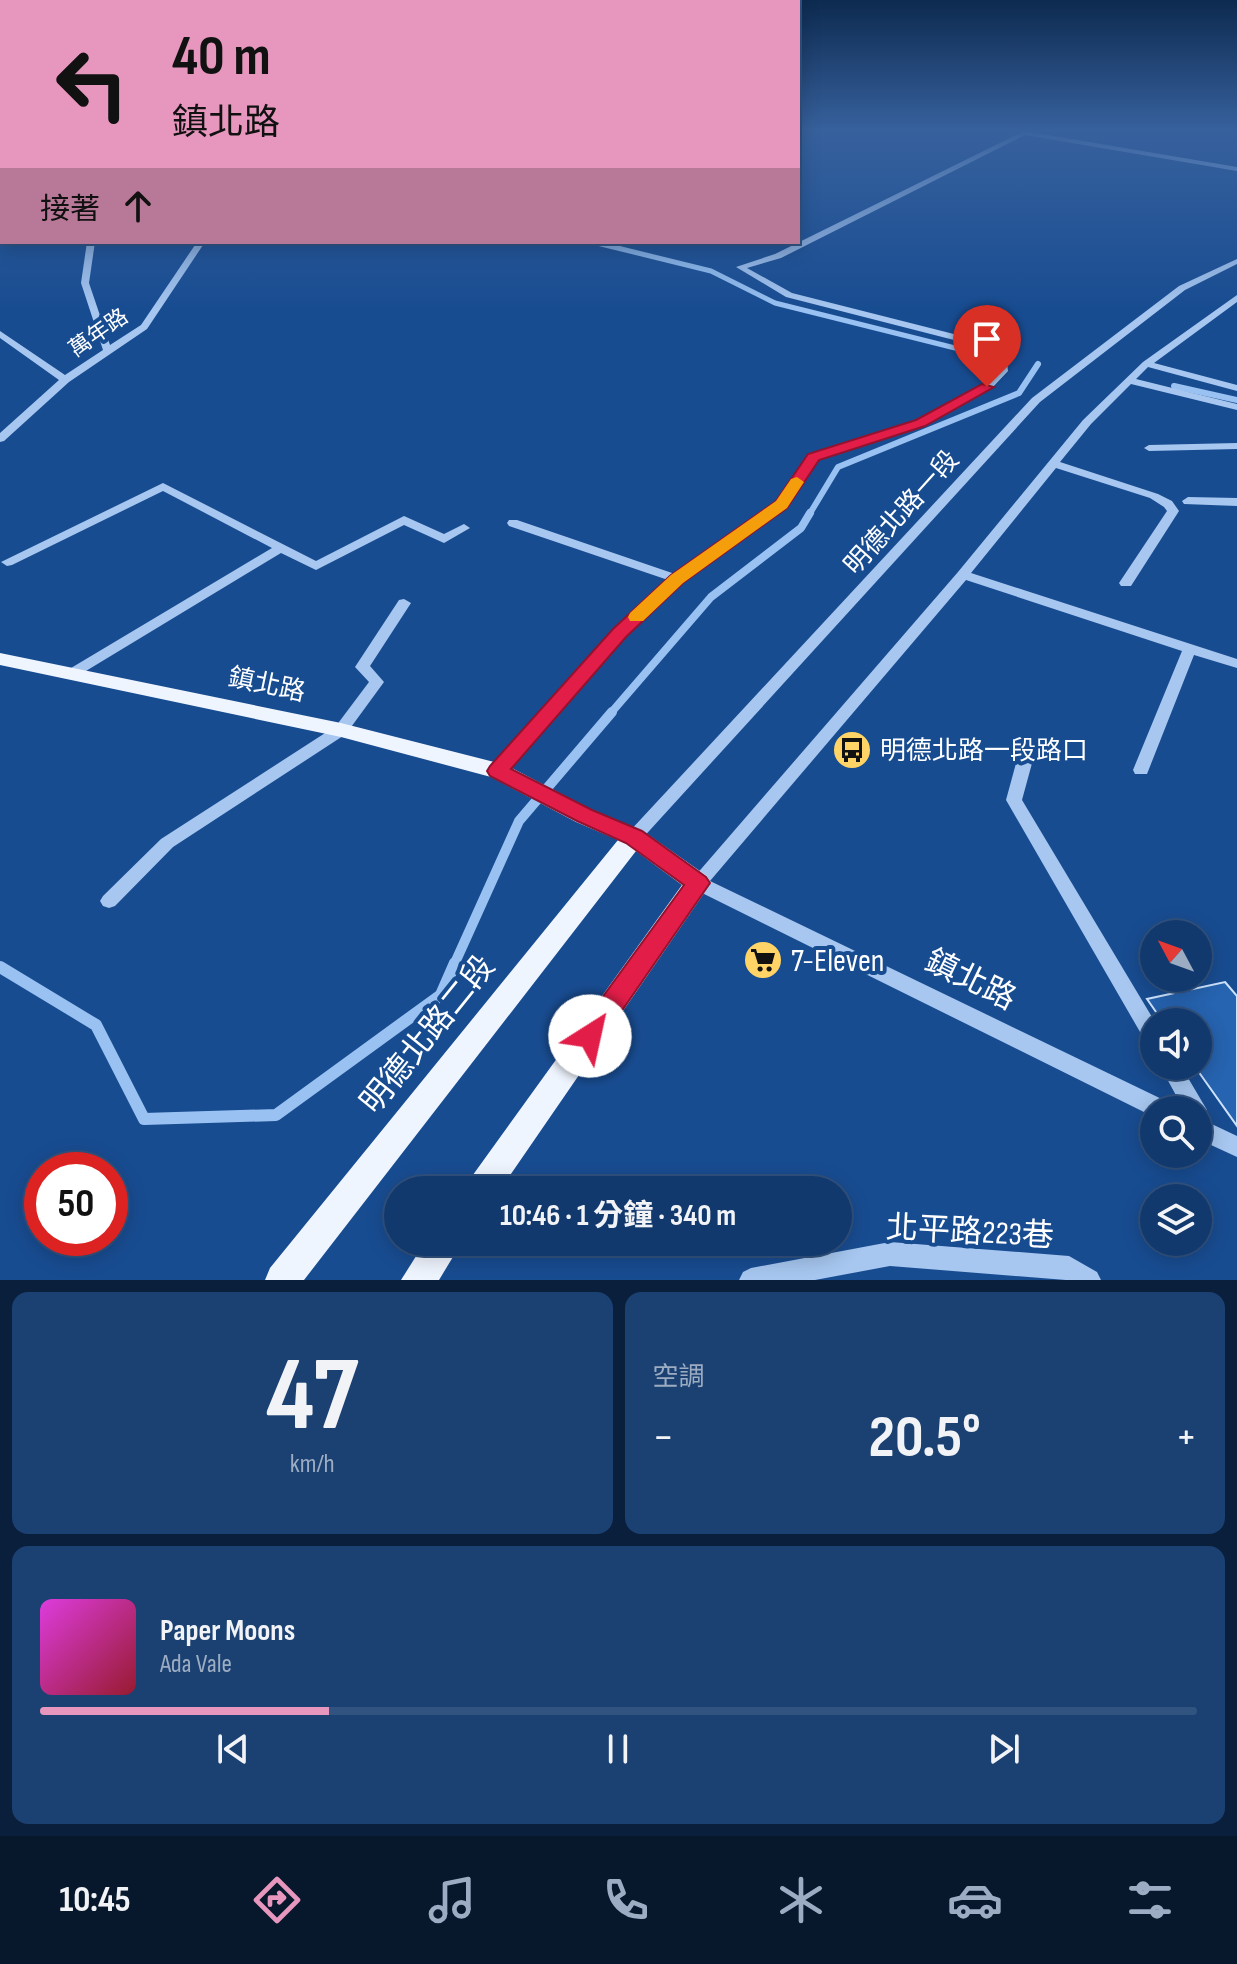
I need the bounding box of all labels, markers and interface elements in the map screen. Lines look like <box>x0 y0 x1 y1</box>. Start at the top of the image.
text: 40 m <box>172 24 271 91</box>
icon: left <box>40 32 144 136</box>
text: 鎮北路 <box>172 102 280 145</box>
icon: ahead <box>116 184 160 228</box>
text: 接著 <box>40 192 100 228</box>
street label: 萬年路 <box>64 303 134 363</box>
pin <box>953 305 1021 387</box>
icon: arrive <box>965 317 1009 361</box>
street label: 明德北路一段 <box>838 445 966 581</box>
street label: 鎮北路 <box>225 662 308 709</box>
bus stop icon: 明德北路一段路口 <box>831 729 873 771</box>
place label: 明德北路一段路口 <box>880 736 1088 767</box>
north arrow <box>1140 920 1212 992</box>
map controls <box>1140 920 1212 1256</box>
supermarket icon: 7-Eleven <box>742 939 784 981</box>
place label: 7-Eleven <box>791 942 884 981</box>
street label: 鎮北路 <box>919 942 1022 1019</box>
street label: 明德北路二段 <box>353 948 504 1122</box>
position arrow <box>548 994 632 1078</box>
button: sound <box>1140 1008 1212 1080</box>
button: search <box>1140 1096 1212 1168</box>
speed limit sign: 50 <box>24 1152 128 1256</box>
button: layers <box>1140 1184 1212 1256</box>
text: 10:46 · 1 分鐘 · 340 m <box>500 1198 736 1234</box>
street label: 北平路223巷 <box>885 1209 1055 1256</box>
text: 47 <box>266 1334 358 1459</box>
text: 空調 <box>653 1362 705 1393</box>
text: 20.5° <box>869 1402 981 1474</box>
text: − <box>653 1411 674 1464</box>
text: + <box>1175 1411 1197 1464</box>
text: km/h <box>290 1449 335 1480</box>
text: Paper Moons <box>160 1613 295 1649</box>
text: Ada Vale <box>160 1649 232 1680</box>
icon: previous <box>211 1727 255 1771</box>
icon: pause <box>596 1727 640 1771</box>
icon: next <box>982 1727 1026 1771</box>
icon: directions <box>249 1872 305 1928</box>
icon: music <box>424 1872 480 1928</box>
icon: phone <box>598 1872 654 1928</box>
icon: climate <box>773 1872 829 1928</box>
icon: car <box>947 1872 1003 1928</box>
icon: filters <box>1122 1872 1178 1928</box>
text: 10:45 <box>59 1879 131 1922</box>

